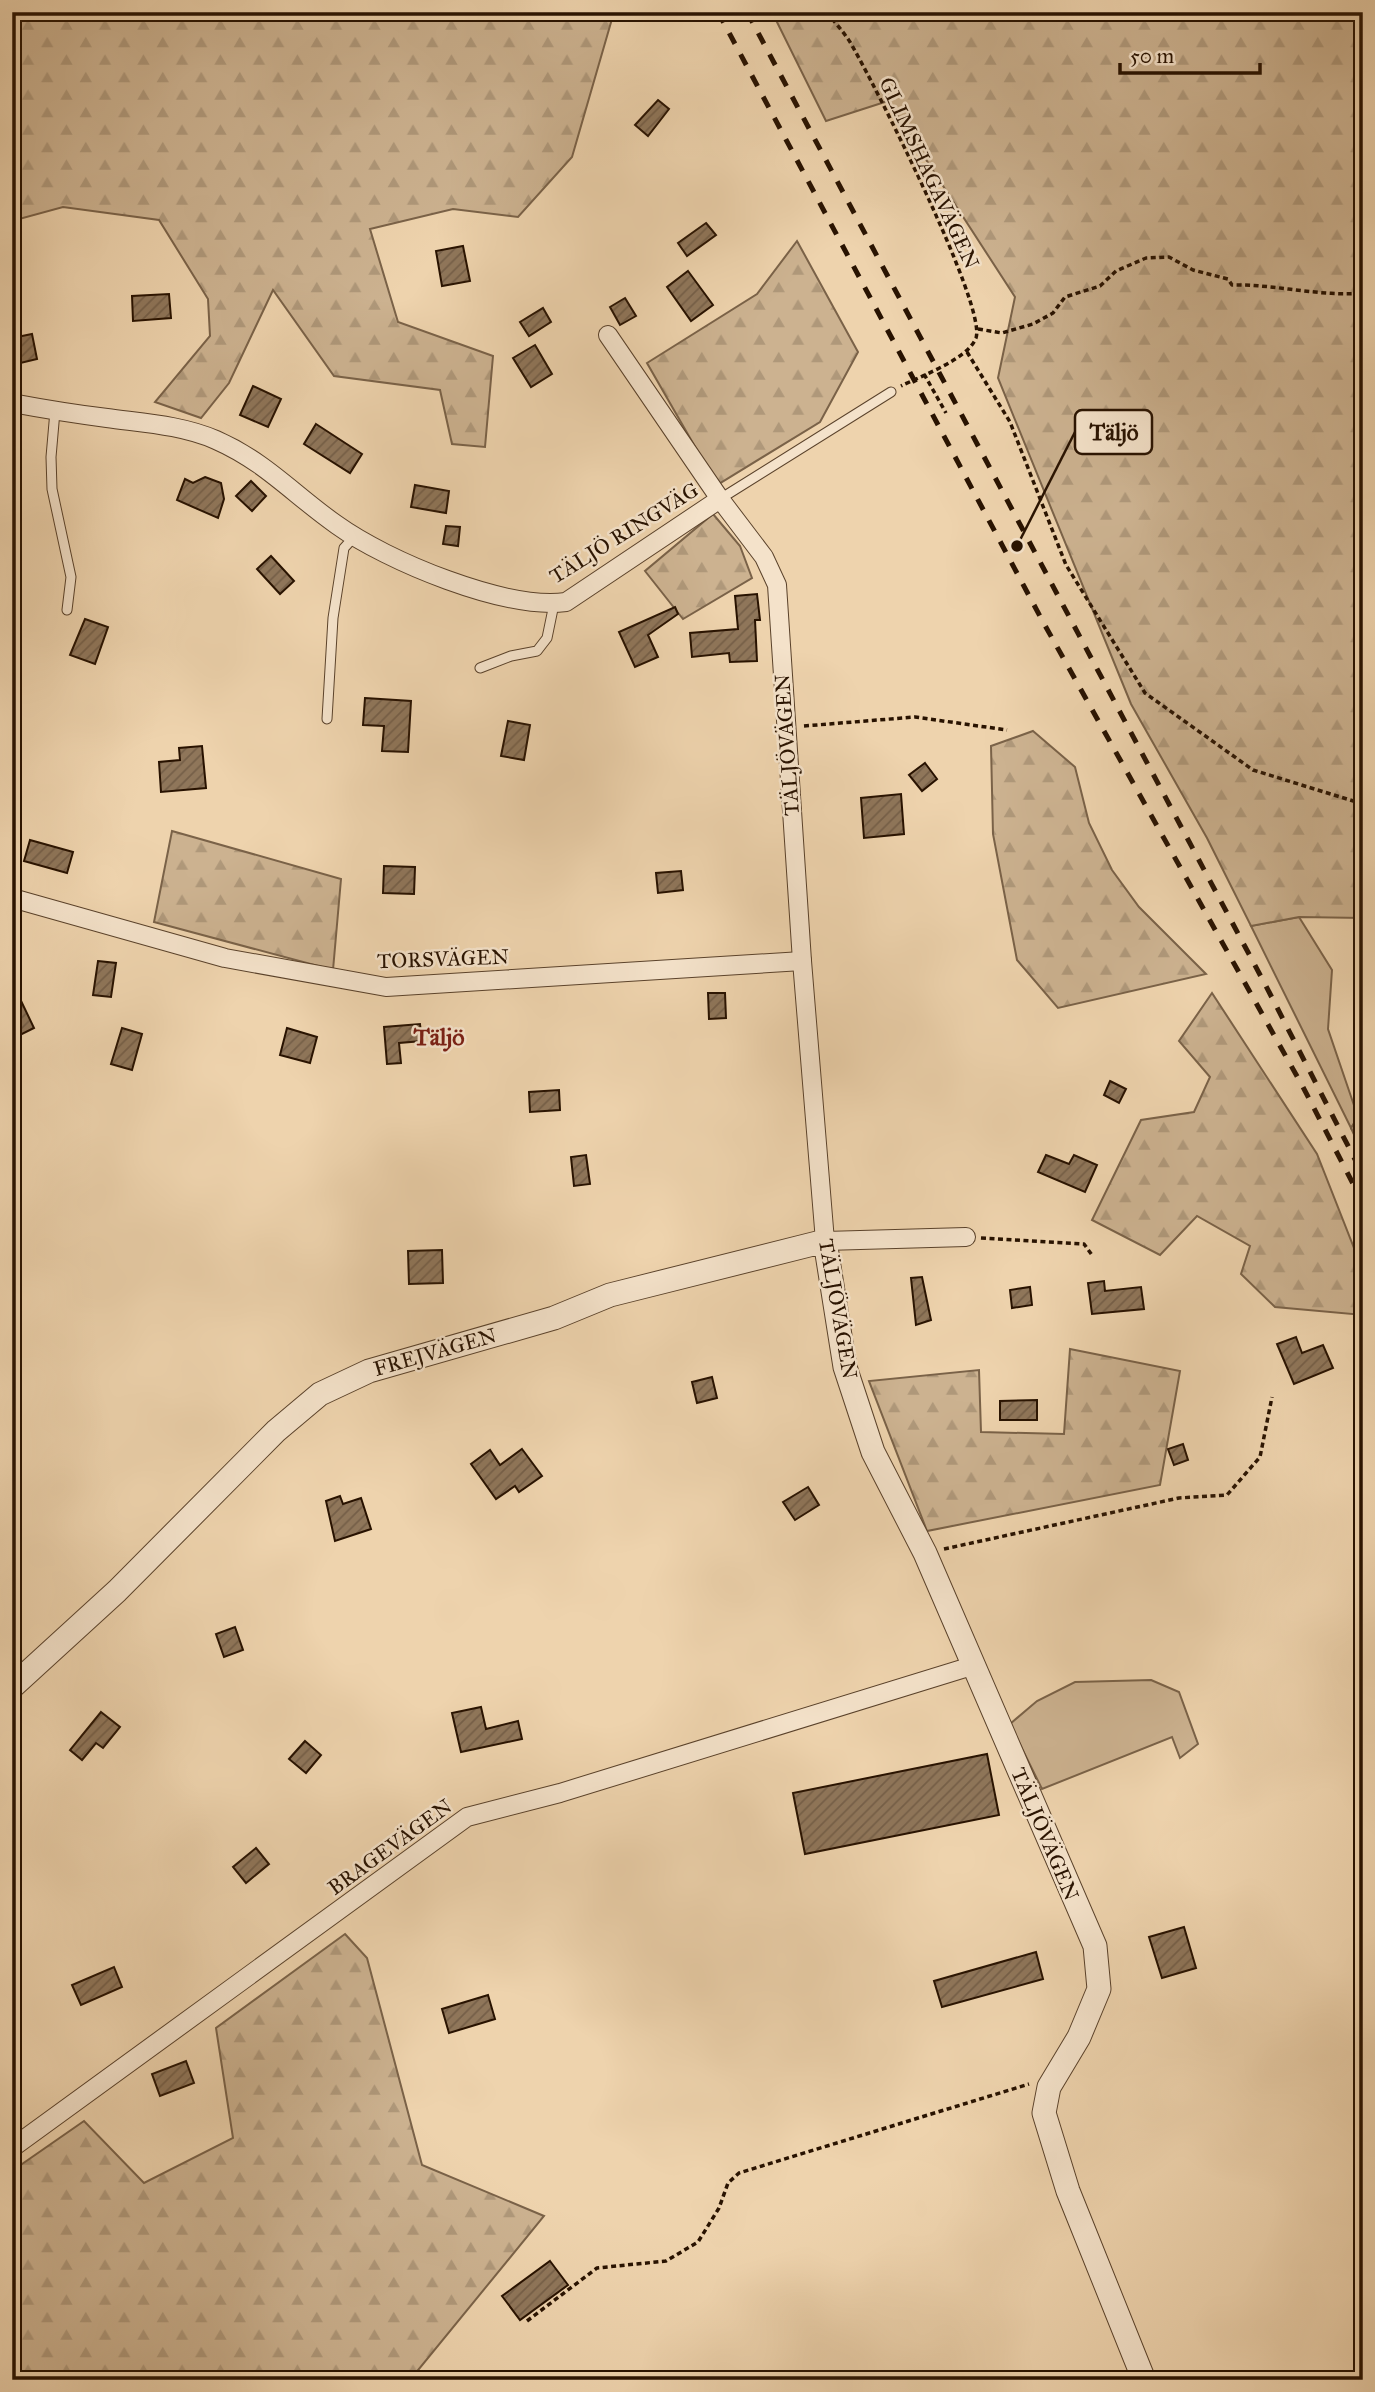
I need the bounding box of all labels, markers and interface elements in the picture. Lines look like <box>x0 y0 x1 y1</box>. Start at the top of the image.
scale bar <box>1120 32 1260 76</box>
text: 50 m <box>1130 43 1175 69</box>
street label: GLIMSHAGAVÄGEN <box>873 73 985 273</box>
callout: Täljö <box>1075 410 1152 454</box>
text: Täljö <box>1088 418 1139 447</box>
street label: TÄLJÖ RINGVÄG <box>545 477 703 589</box>
street label: TÄLJÖVÄGEN <box>769 673 805 817</box>
street label: TORSVÄGEN <box>377 944 510 974</box>
district label: Täljö <box>412 1022 465 1052</box>
street label: TÄLJÖVÄGEN <box>813 1237 863 1381</box>
street label: FREJVÄGEN <box>370 1322 500 1382</box>
street label: TÄLJÖVÄGEN <box>1005 1764 1085 1905</box>
street label: BRAGEVÄGEN <box>323 1793 457 1901</box>

